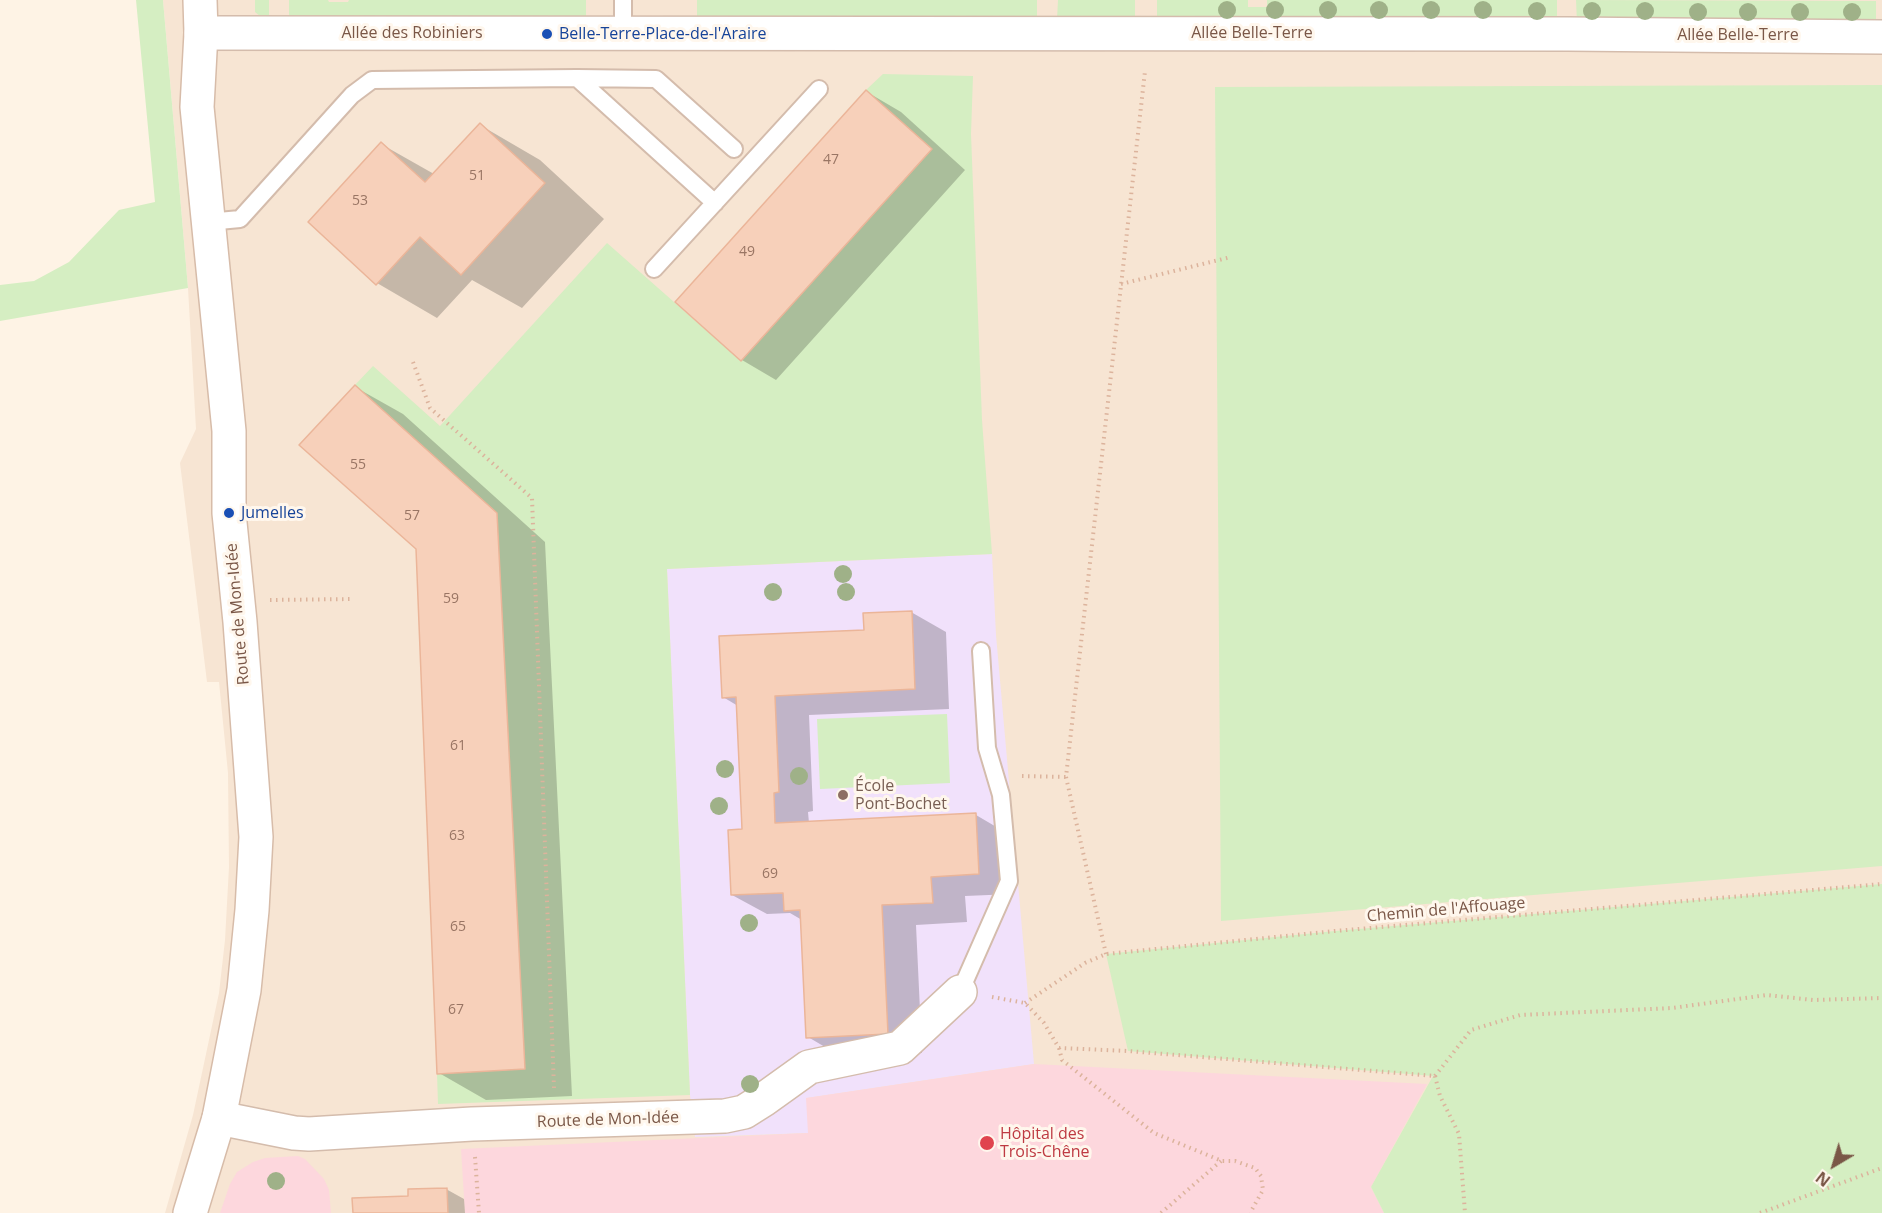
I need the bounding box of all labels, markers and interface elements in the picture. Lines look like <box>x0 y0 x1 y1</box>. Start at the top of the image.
street label: Allée des Robiniers <box>341 23 483 43</box>
street label: Allée Belle-Terre <box>1191 23 1313 43</box>
place label: Belle-Terre-Place-de-l'Araire <box>559 24 766 44</box>
street label: Allée Belle-Terre <box>1677 25 1799 45</box>
marker: Belle-Terre-Place-de-l'Araire <box>540 27 554 41</box>
house number: 47 <box>823 152 839 168</box>
house number: 51 <box>469 168 485 184</box>
house number: 53 <box>352 193 368 209</box>
house number: 49 <box>739 244 755 260</box>
house number: 55 <box>350 457 366 473</box>
place label: Jumelles <box>241 503 304 523</box>
marker: Jumelles <box>222 506 236 520</box>
house number: 57 <box>404 508 420 524</box>
street label: Route de Mon-Idée <box>222 542 254 686</box>
house number: 59 <box>443 591 459 607</box>
house number: 61 <box>450 738 466 754</box>
place label: École Pont-Bochet <box>855 776 947 814</box>
marker: École Pont-Bochet <box>836 788 850 802</box>
house number: 63 <box>449 828 465 844</box>
house number: 69 <box>762 866 778 882</box>
street label: Chemin de l'Affouage <box>1366 894 1526 926</box>
house number: 65 <box>450 919 466 935</box>
house number: 67 <box>448 1002 464 1018</box>
street label: Route de Mon-Idée <box>537 1108 679 1132</box>
place label: Hôpital des Trois-Chêne <box>1000 1124 1089 1162</box>
marker: Hôpital des Trois-Chêne <box>978 1134 996 1152</box>
north arrow <box>1804 1135 1864 1195</box>
text: N <box>1811 1167 1835 1192</box>

